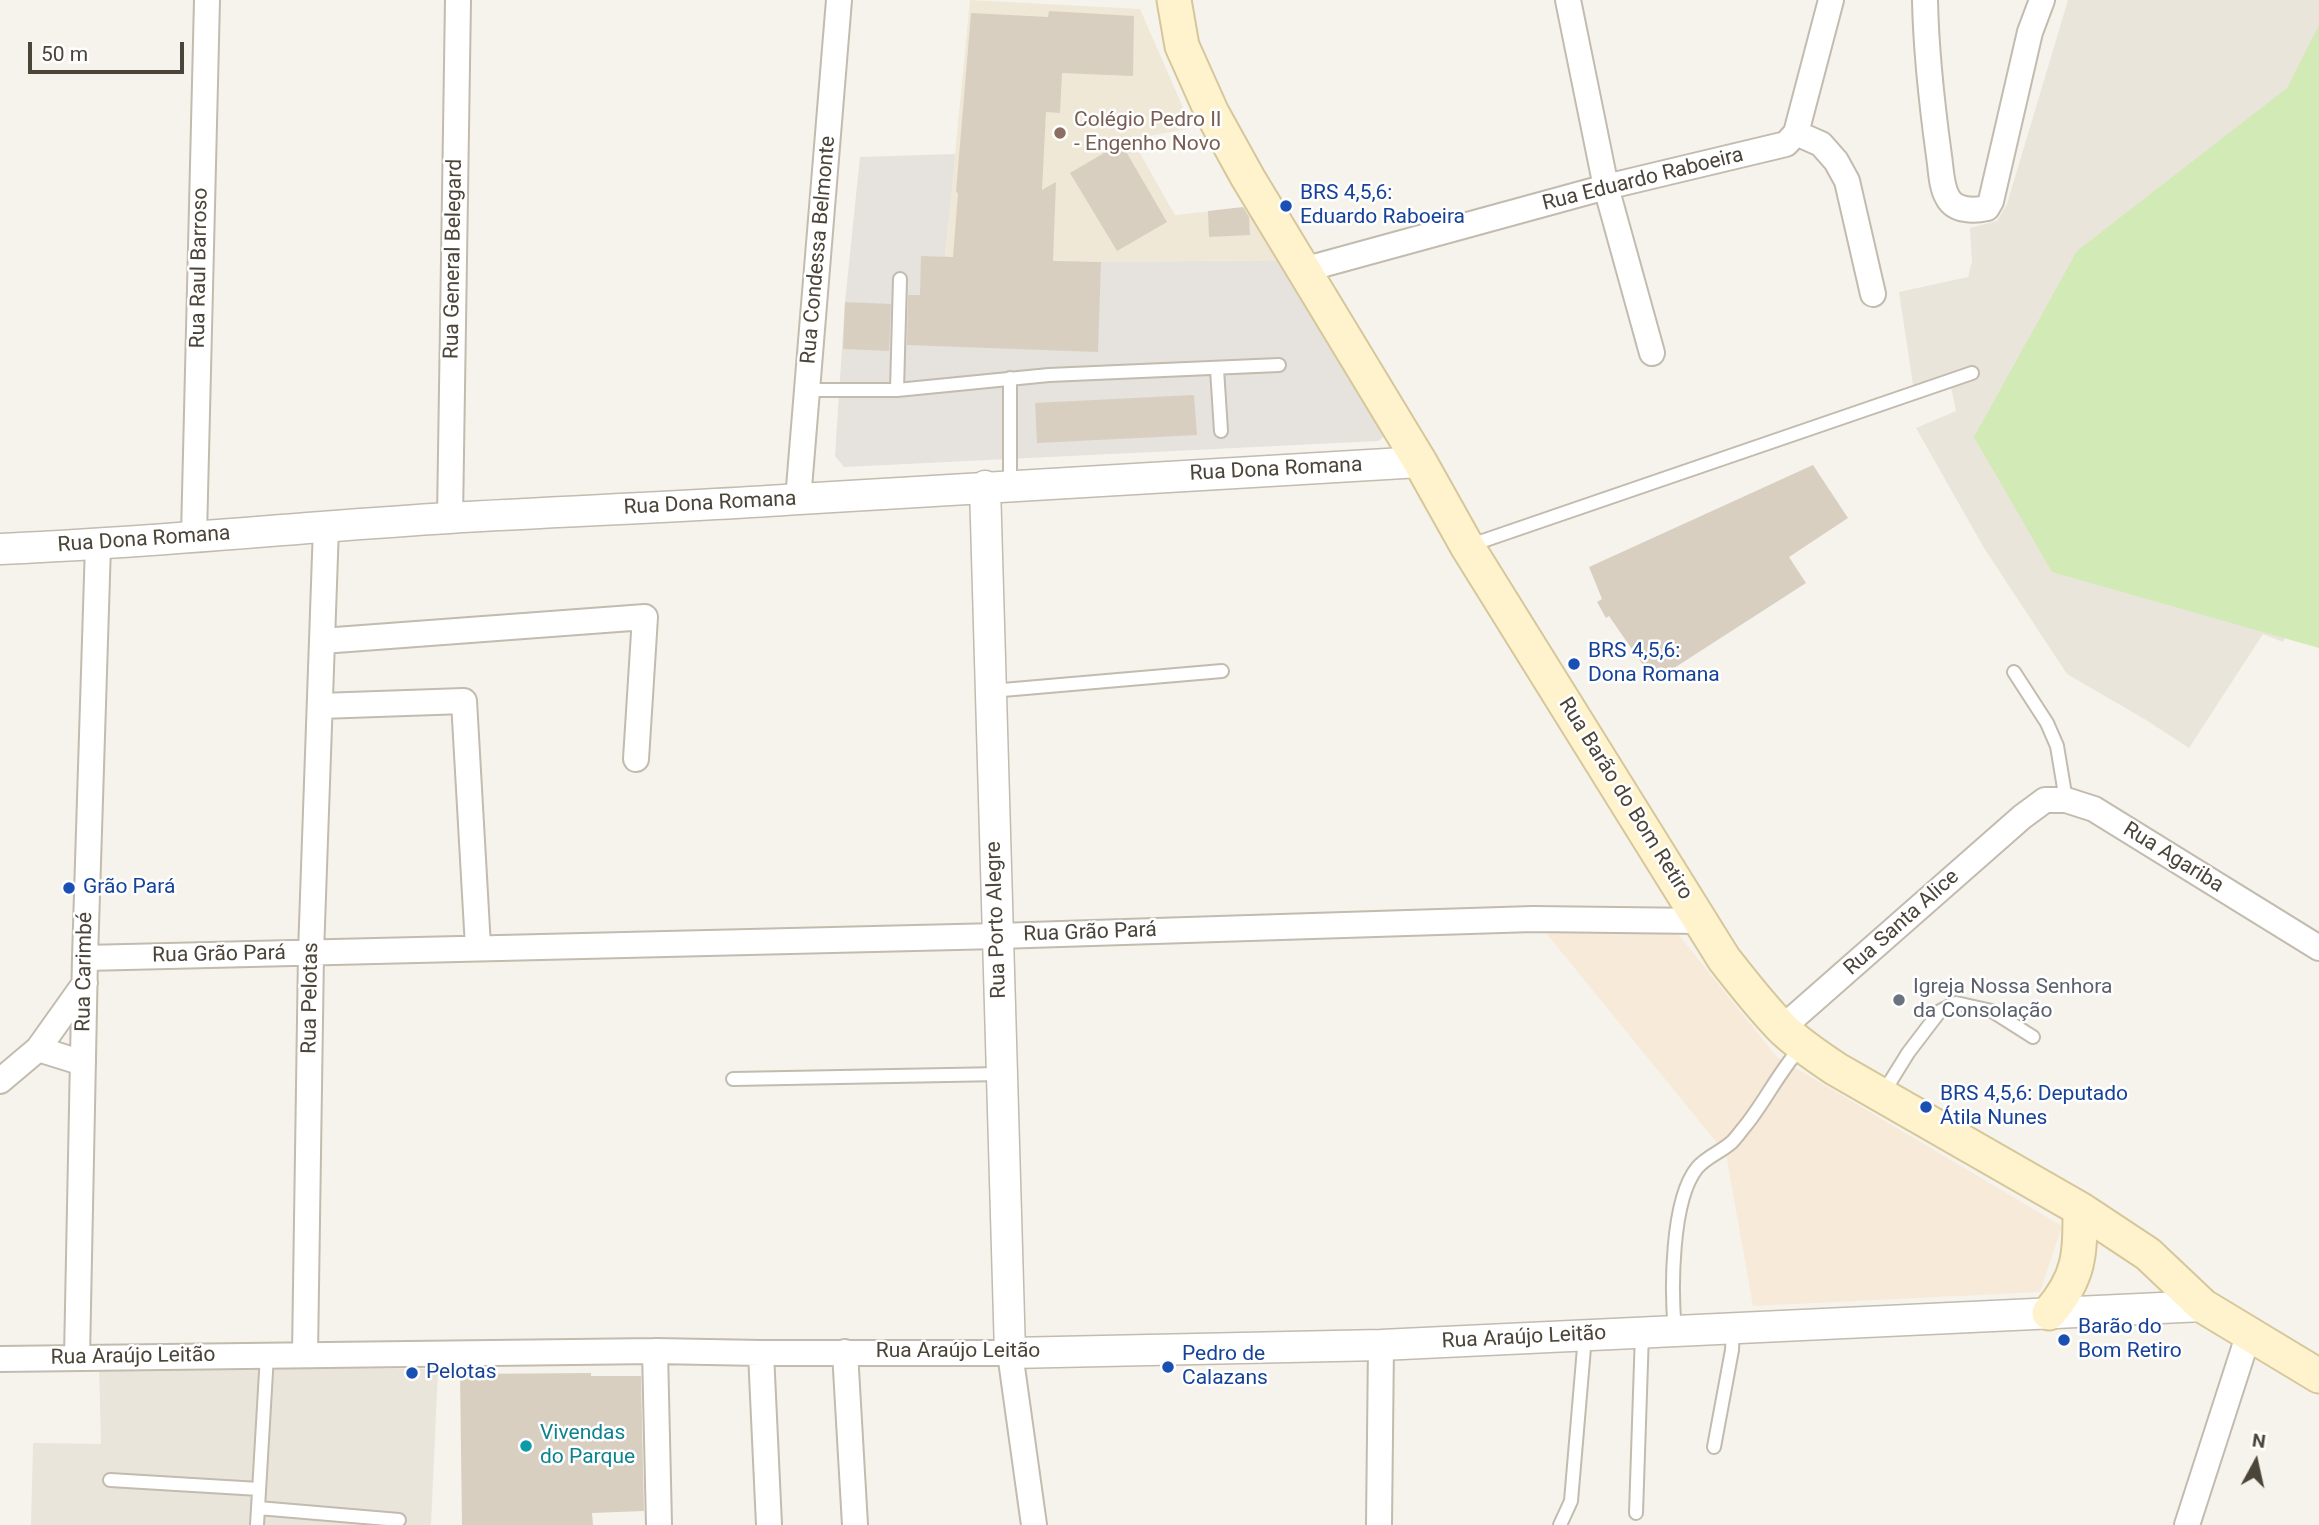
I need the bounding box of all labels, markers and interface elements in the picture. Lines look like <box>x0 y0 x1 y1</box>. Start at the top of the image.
scale bar <box>32 28 187 72</box>
text: 50 m <box>41 42 88 66</box>
place label: Colégio Pedro II - Engenho Novo <box>1074 108 1222 158</box>
marker: Colégio Pedro II - Engenho Novo <box>1052 125 1068 141</box>
street label: Rua Condessa Belmonte <box>796 135 842 365</box>
street label: Rua Eduardo Raboeira <box>1540 143 1746 217</box>
street label: Rua General Belegard <box>440 159 468 359</box>
place label: BRS 4,5,6: Eduardo Raboeira <box>1300 181 1465 231</box>
street label: Rua Raul Barroso <box>186 187 214 349</box>
marker: BRS 4,5,6: Eduardo Raboeira <box>1278 198 1294 214</box>
street label: Rua Dona Romana <box>1189 453 1363 487</box>
street label: Rua Dona Romana <box>623 487 797 521</box>
street label: Rua Dona Romana <box>57 521 231 559</box>
place label: BRS 4,5,6: Dona Romana <box>1588 639 1720 689</box>
marker: BRS 4,5,6: Dona Romana <box>1566 656 1582 672</box>
street label: Rua Barão do Bom Retiro <box>1552 693 1698 905</box>
street label: Rua Agariba <box>2118 817 2228 899</box>
street label: Rua Porto Alegre <box>982 841 1012 999</box>
street label: Rua Santa Alice <box>1839 865 1965 981</box>
place label: Grão Pará <box>83 875 175 901</box>
marker: Grão Pará <box>61 880 77 896</box>
street label: Rua Carimbé <box>71 912 99 1032</box>
street label: Rua Grão Pará <box>1023 918 1157 948</box>
street label: Rua Grão Pará <box>152 941 286 969</box>
street label: Rua Pelotas <box>297 942 325 1054</box>
place label: Igreja Nossa Senhora da Consolação <box>1913 975 2112 1025</box>
marker: Igreja Nossa Senhora da Consolação <box>1891 992 1907 1008</box>
place label: BRS 4,5,6: Deputado Átila Nunes <box>1940 1082 2128 1132</box>
marker: BRS 4,5,6: Deputado Átila Nunes <box>1918 1099 1934 1115</box>
place label: Barão do Bom Retiro <box>2078 1315 2182 1365</box>
street label: Rua Araújo Leitão <box>1441 1321 1607 1355</box>
marker: Barão do Bom Retiro <box>2056 1332 2072 1348</box>
street label: Rua Araújo Leitão <box>876 1339 1040 1365</box>
place label: Pedro de Calazans <box>1182 1342 1268 1392</box>
street label: Rua Araújo Leitão <box>50 1343 216 1371</box>
marker: Pedro de Calazans <box>1160 1359 1176 1375</box>
place label: Pelotas <box>426 1360 496 1386</box>
marker: Pelotas <box>404 1365 420 1381</box>
place label: Vivendas do Parque <box>540 1421 635 1471</box>
north arrow <box>2221 1427 2291 1497</box>
text: N <box>2251 1428 2267 1453</box>
marker: Vivendas do Parque <box>518 1438 534 1454</box>

